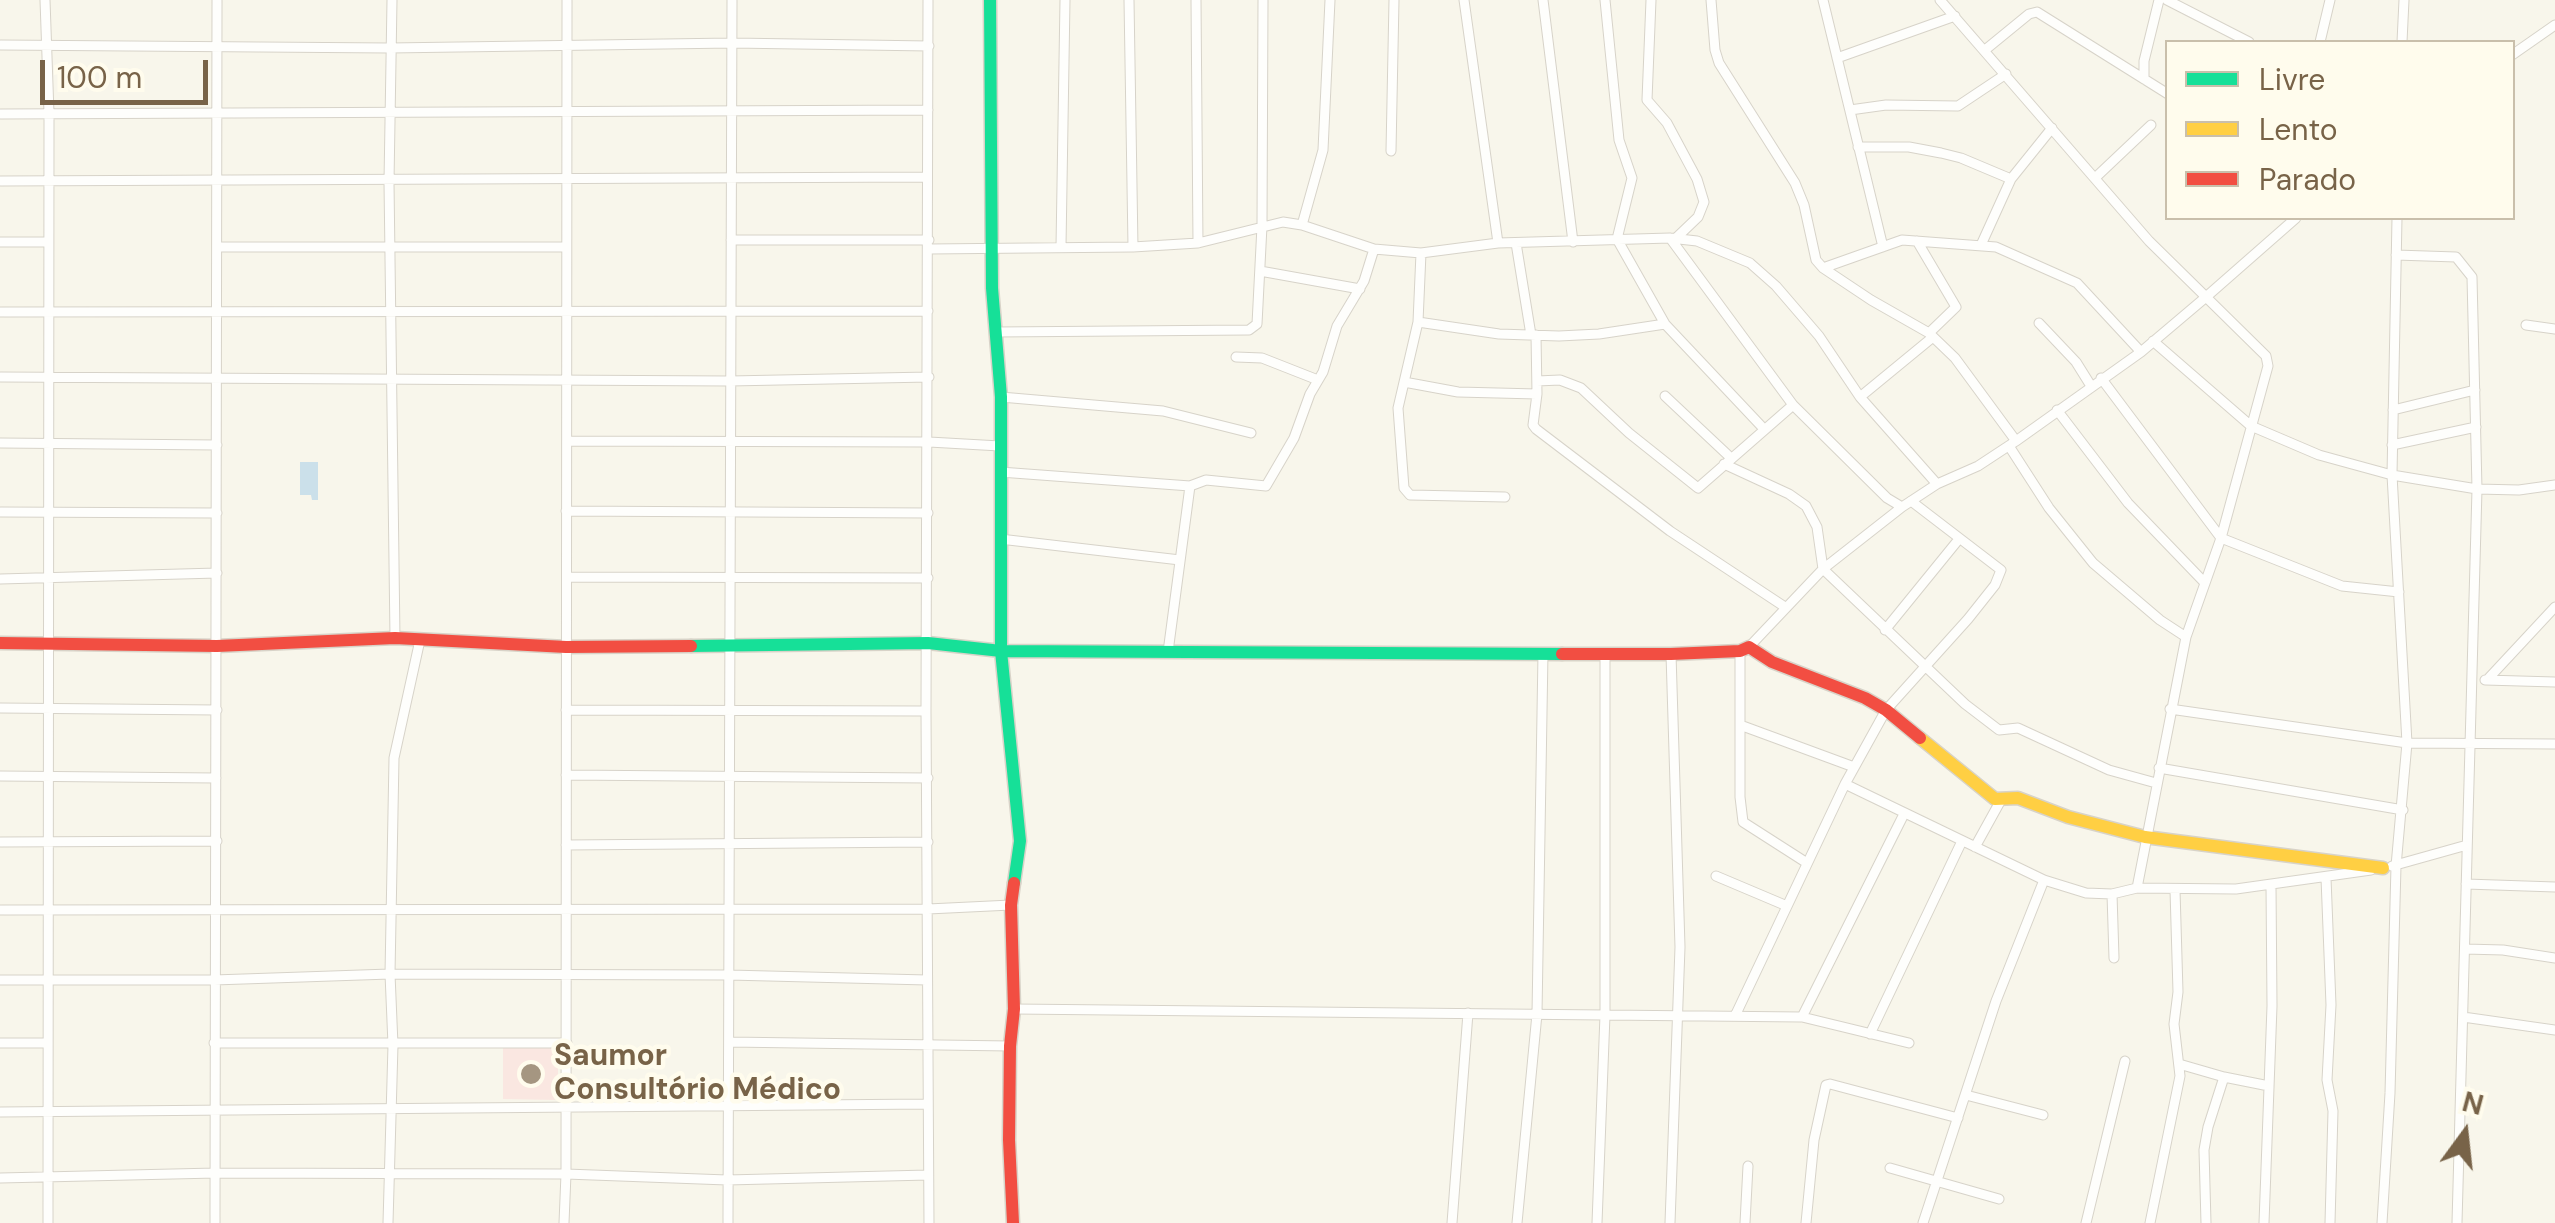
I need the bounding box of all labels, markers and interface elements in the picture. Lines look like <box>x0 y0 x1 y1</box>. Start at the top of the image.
scale bar <box>45 40 212 102</box>
legend <box>2165 40 2515 220</box>
text: 100 m <box>57 58 142 97</box>
text: Livre <box>2259 60 2325 99</box>
text: Lento <box>2259 110 2338 149</box>
text: Parado <box>2259 160 2356 199</box>
place label: Saumor Consultório Médico <box>554 1039 841 1110</box>
marker: Saumor Consultório Médico <box>518 1061 544 1087</box>
north arrow <box>2415 1083 2515 1183</box>
text: N <box>2458 1083 2488 1124</box>

